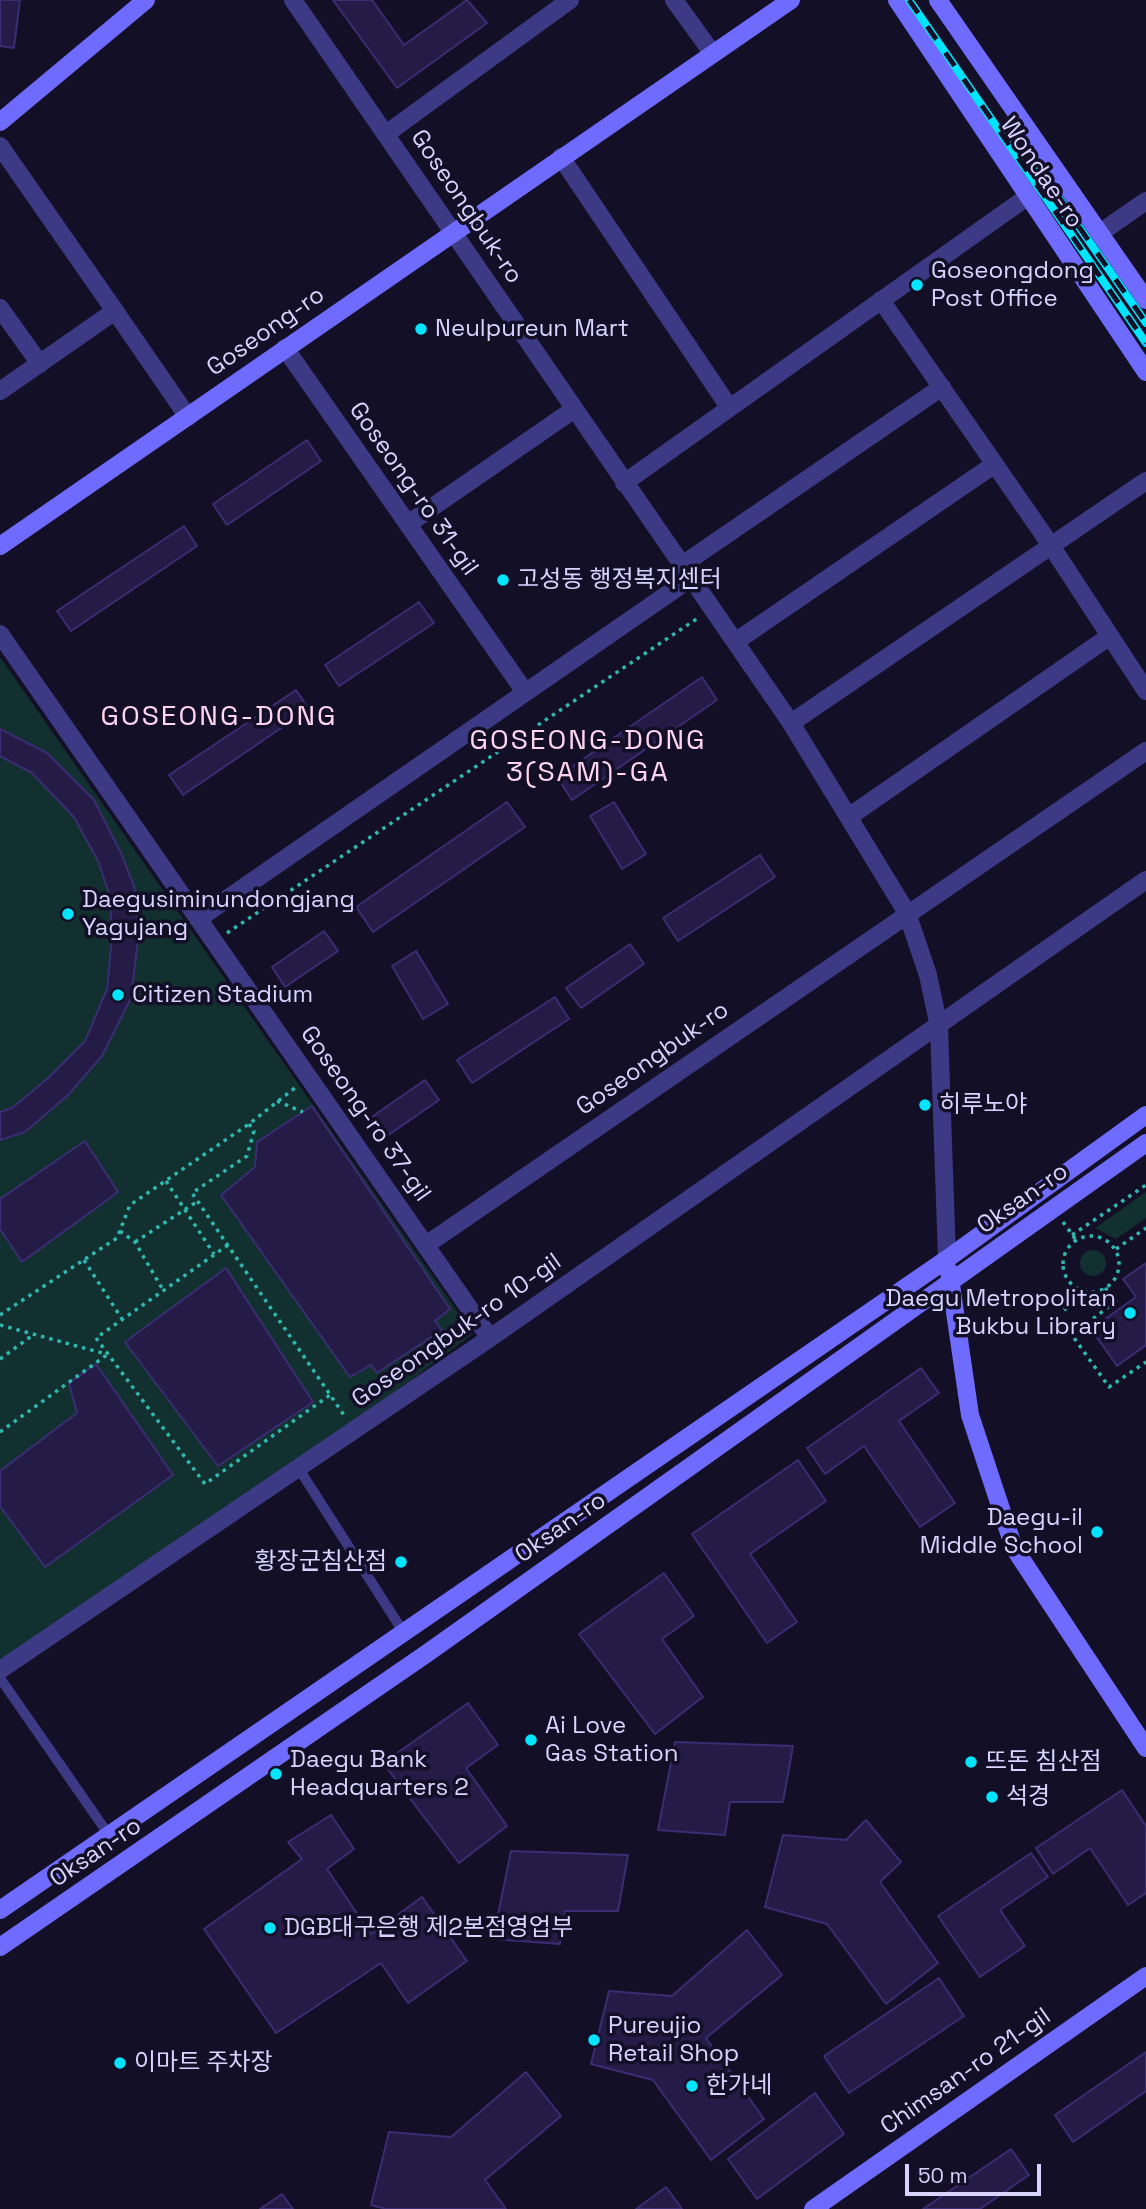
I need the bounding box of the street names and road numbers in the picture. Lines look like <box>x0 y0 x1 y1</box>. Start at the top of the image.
street label: Wondae-ro <box>993 112 1089 234</box>
street label: Goseongbuk-ro <box>404 125 528 289</box>
street label: Goseong-ro <box>202 281 330 383</box>
street label: Goseong-ro 31-gil <box>342 397 484 581</box>
street label: Goseongbuk-ro <box>571 996 735 1122</box>
street label: Goseong-ro 37-gil <box>294 1021 436 1207</box>
street label: Oksan-ro <box>972 1157 1074 1241</box>
street label: Goseongbuk-ro 10-gil <box>347 1248 567 1414</box>
street label: Oksan-ro <box>510 1486 612 1570</box>
street label: Oksan-ro <box>45 1812 147 1894</box>
street label: Chimsan-ro 21-gil <box>875 2003 1057 2141</box>

